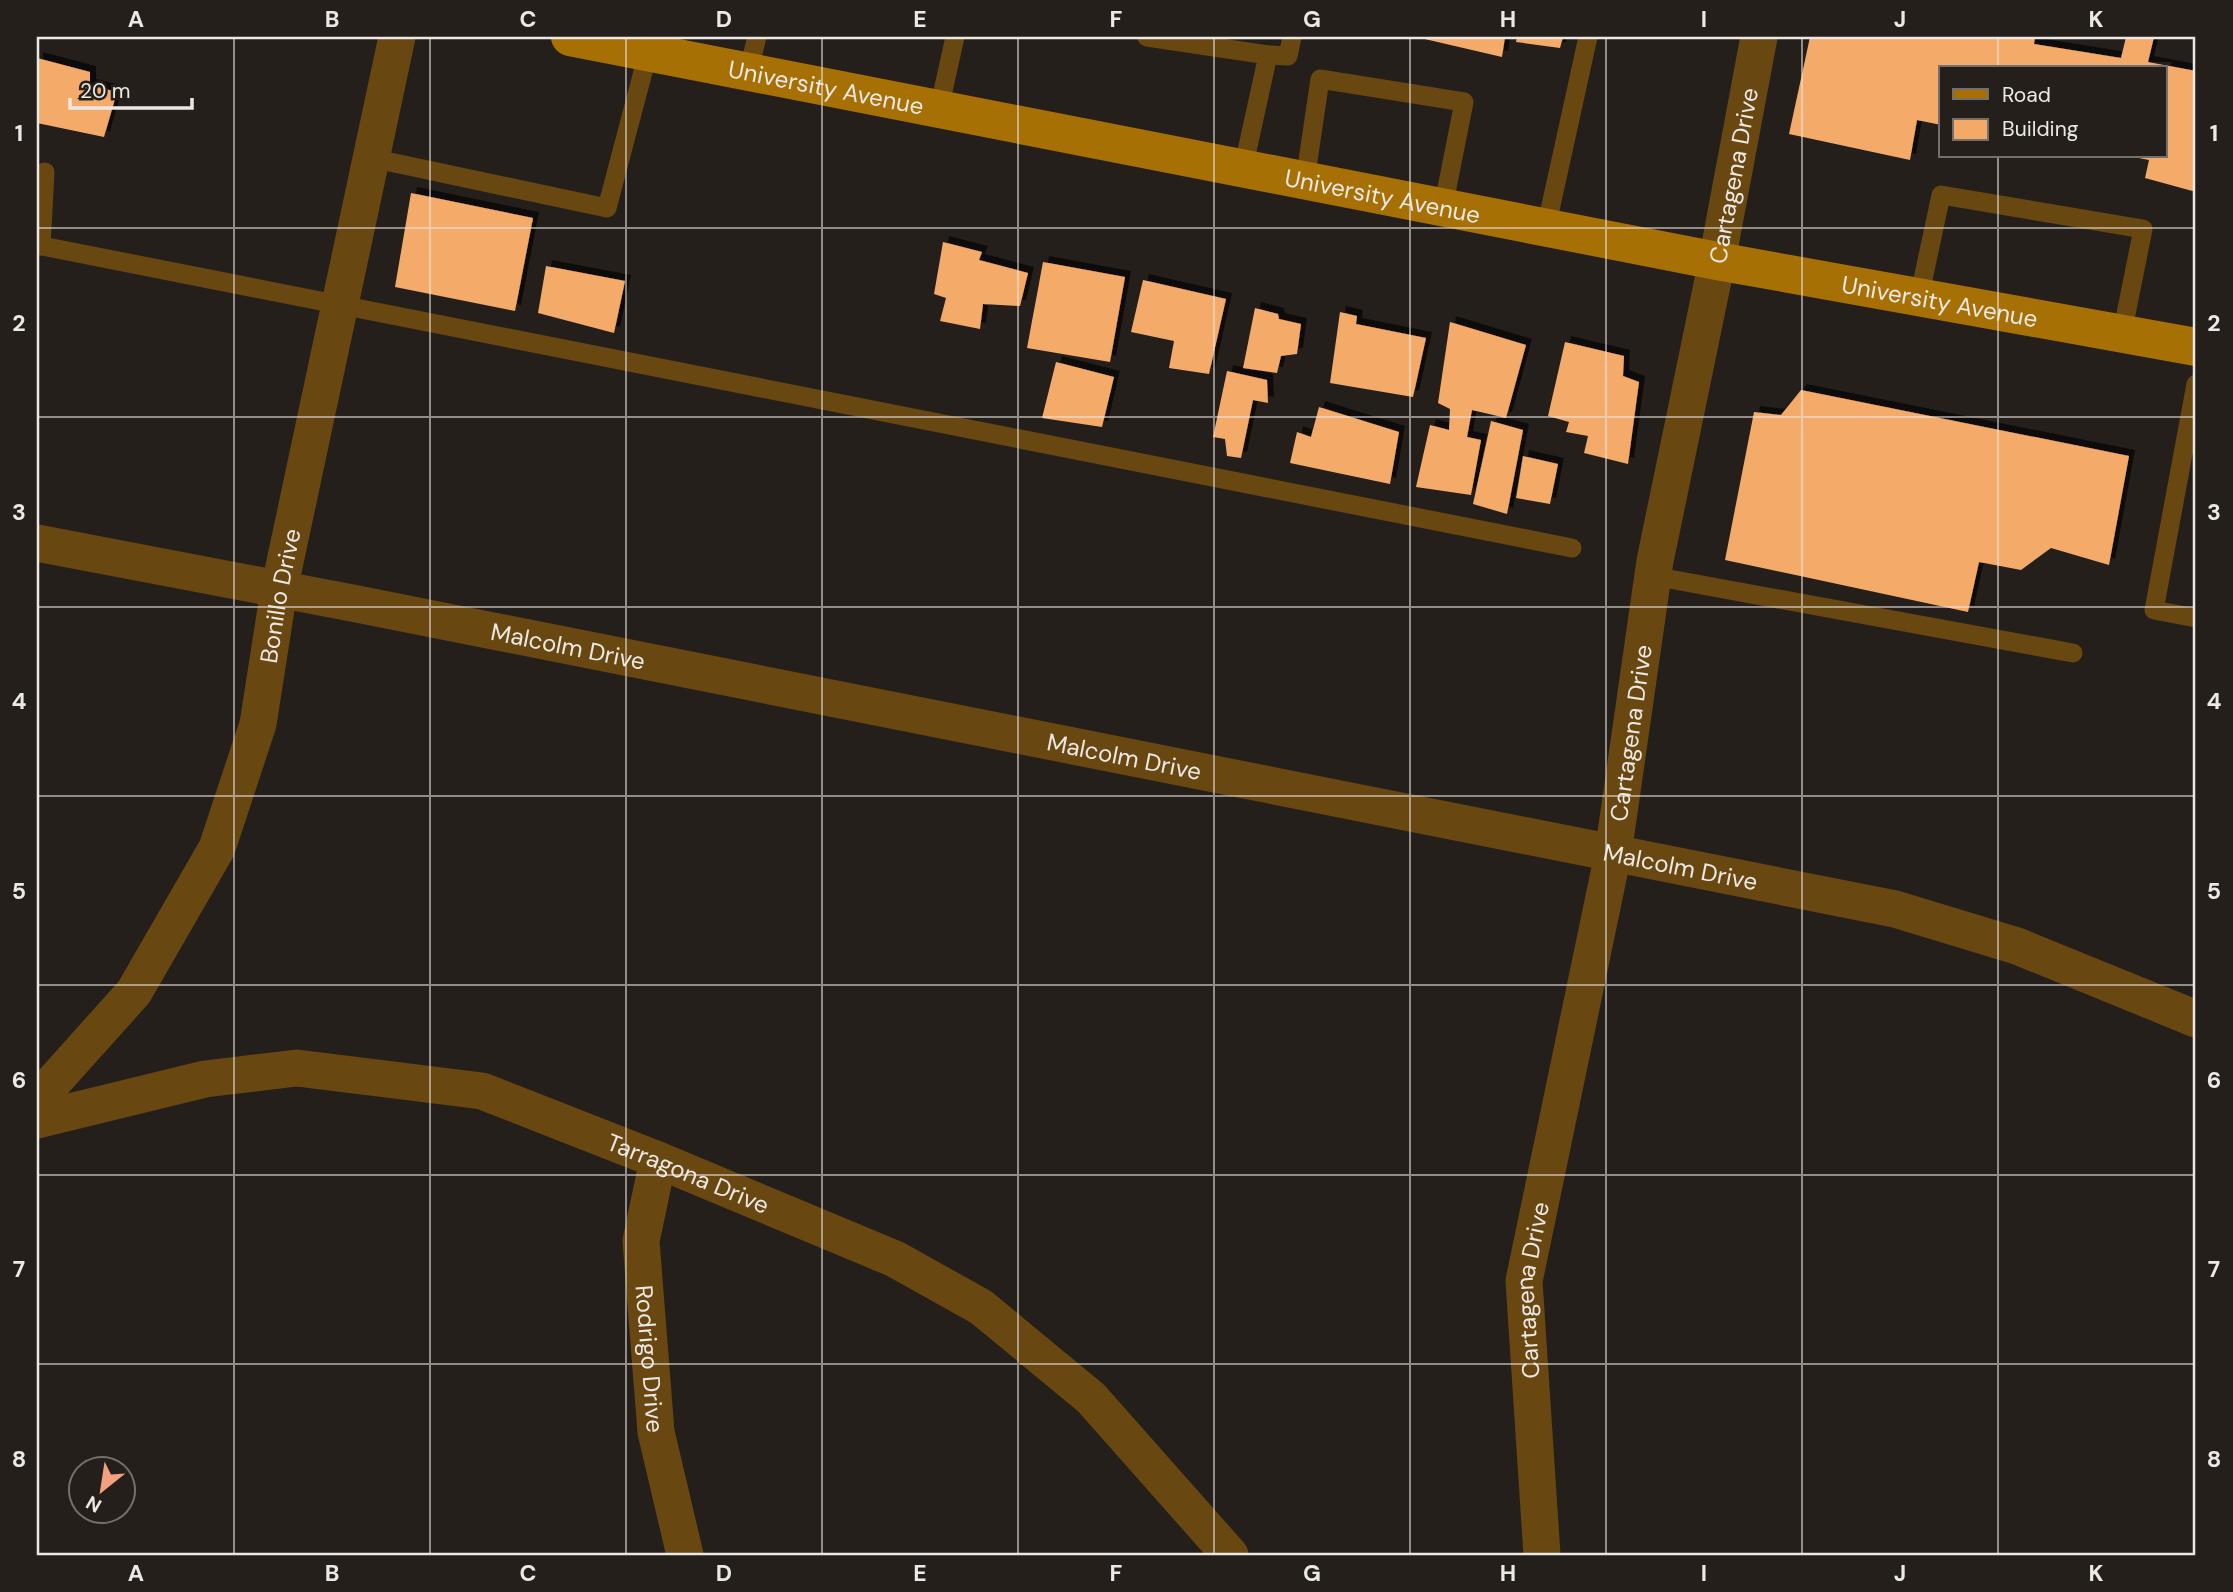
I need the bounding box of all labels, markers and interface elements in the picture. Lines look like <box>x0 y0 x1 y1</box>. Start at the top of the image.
text: A <box>128 4 144 34</box>
text: B <box>325 4 339 34</box>
text: C <box>520 4 536 34</box>
text: D <box>716 4 732 34</box>
text: E <box>913 4 927 34</box>
text: F <box>1110 4 1123 34</box>
text: G <box>1303 4 1321 34</box>
text: H <box>1500 4 1516 34</box>
text: I <box>1701 4 1707 34</box>
text: J <box>1894 4 1906 34</box>
text: K <box>2088 4 2104 34</box>
street label: University Avenue <box>726 53 927 121</box>
scale bar <box>70 66 192 110</box>
legend <box>1939 66 2166 158</box>
text: 20 m <box>80 77 131 105</box>
text: Road <box>2002 81 2051 109</box>
street label: Cartagena Drive <box>1701 85 1765 266</box>
text: Building <box>2002 115 2079 143</box>
text: 1 <box>15 118 23 148</box>
text: 1 <box>2210 118 2218 148</box>
street label: University Avenue <box>1282 161 1483 230</box>
street label: University Avenue <box>1839 268 2040 334</box>
text: 2 <box>12 308 26 338</box>
text: 2 <box>2207 308 2221 338</box>
text: 3 <box>12 497 26 527</box>
text: 3 <box>2207 497 2221 527</box>
street label: Bonillo Drive <box>252 525 307 665</box>
street label: Malcolm Drive <box>488 615 648 676</box>
street label: Cartagena Drive <box>1602 643 1658 823</box>
text: 4 <box>12 686 27 716</box>
text: 4 <box>2207 686 2222 716</box>
street label: Malcolm Drive <box>1044 726 1204 787</box>
street label: Malcolm Drive <box>1601 836 1760 897</box>
text: 5 <box>12 876 26 906</box>
text: 5 <box>2207 876 2221 906</box>
text: 6 <box>12 1065 26 1095</box>
text: 6 <box>2207 1065 2221 1095</box>
street label: Tarragona Drive <box>603 1126 774 1220</box>
street label: Cartagena Drive <box>1508 1199 1556 1380</box>
text: 7 <box>13 1254 25 1284</box>
text: 7 <box>2208 1254 2220 1284</box>
street label: Rodrigo Drive <box>629 1284 672 1434</box>
text: 8 <box>12 1444 26 1474</box>
text: 8 <box>2207 1444 2221 1474</box>
north arrow <box>66 1456 136 1526</box>
text: N <box>81 1490 106 1519</box>
text: A <box>128 1558 144 1588</box>
text: B <box>325 1558 339 1588</box>
text: C <box>520 1558 536 1588</box>
text: D <box>716 1558 732 1588</box>
text: E <box>913 1558 927 1588</box>
text: F <box>1110 1558 1123 1588</box>
text: G <box>1303 1558 1321 1588</box>
text: H <box>1500 1558 1516 1588</box>
text: I <box>1701 1558 1707 1588</box>
text: J <box>1894 1558 1906 1588</box>
text: K <box>2088 1558 2104 1588</box>

